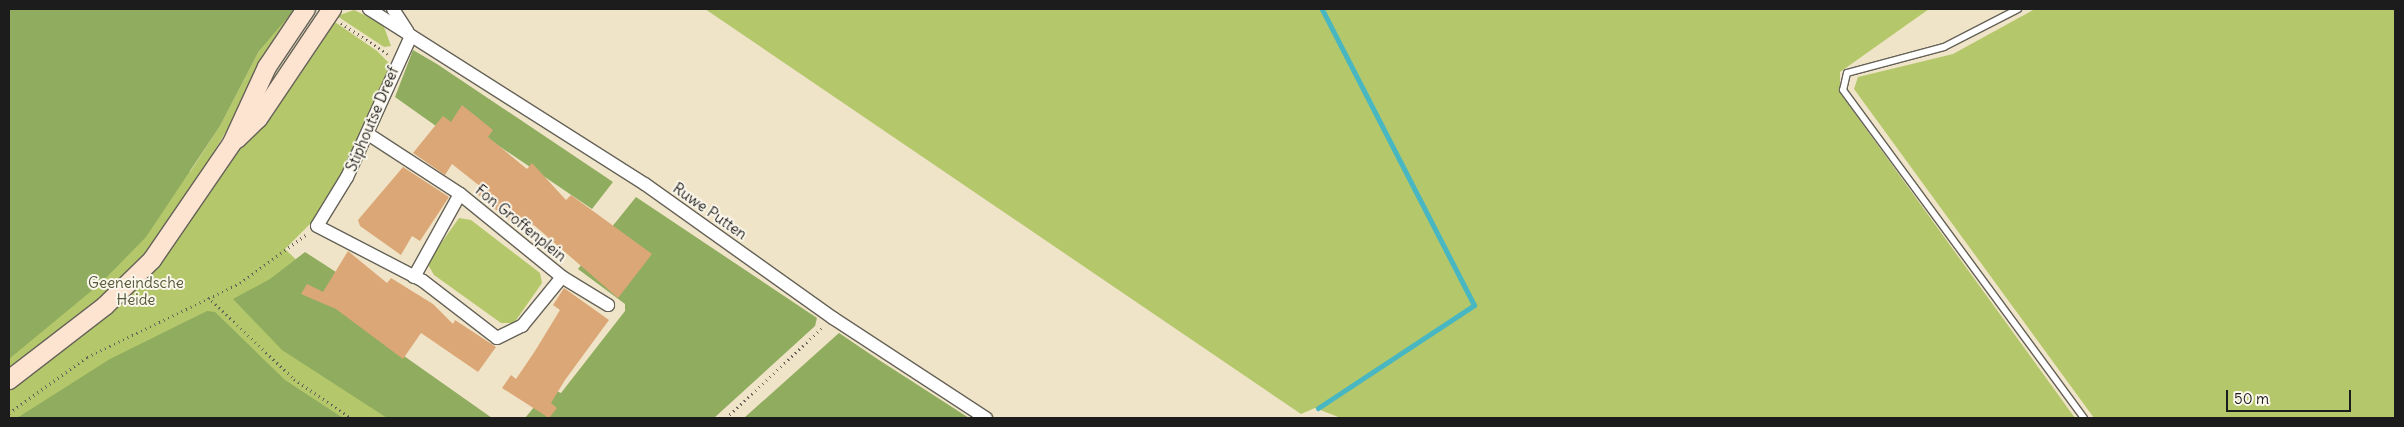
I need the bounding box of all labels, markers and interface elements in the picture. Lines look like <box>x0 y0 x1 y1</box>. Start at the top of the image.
street label: Stiphoutse Dreef <box>342 64 402 174</box>
street label: Ruwe Putten <box>670 179 750 243</box>
street label: Fon Groffenplein <box>472 181 570 265</box>
park label: Geeneindsche Heide <box>88 273 184 308</box>
scale bar <box>2229 380 2354 412</box>
text: 50 m <box>2234 389 2269 408</box>

